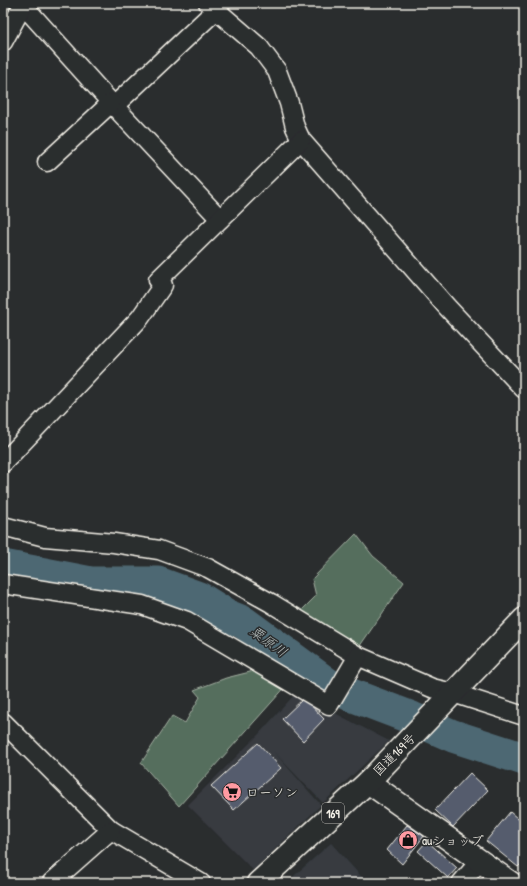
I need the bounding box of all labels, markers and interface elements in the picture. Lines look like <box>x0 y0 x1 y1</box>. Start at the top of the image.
water label: 粟原川 <box>246 621 292 661</box>
street label: 国道169号 <box>369 729 419 779</box>
supermarket icon: ローソン <box>221 781 243 803</box>
place label: ローソン <box>246 783 298 801</box>
road number: 169 <box>322 803 344 823</box>
shop icon: auショップ <box>397 829 419 851</box>
place label: auショップ <box>422 831 484 849</box>

